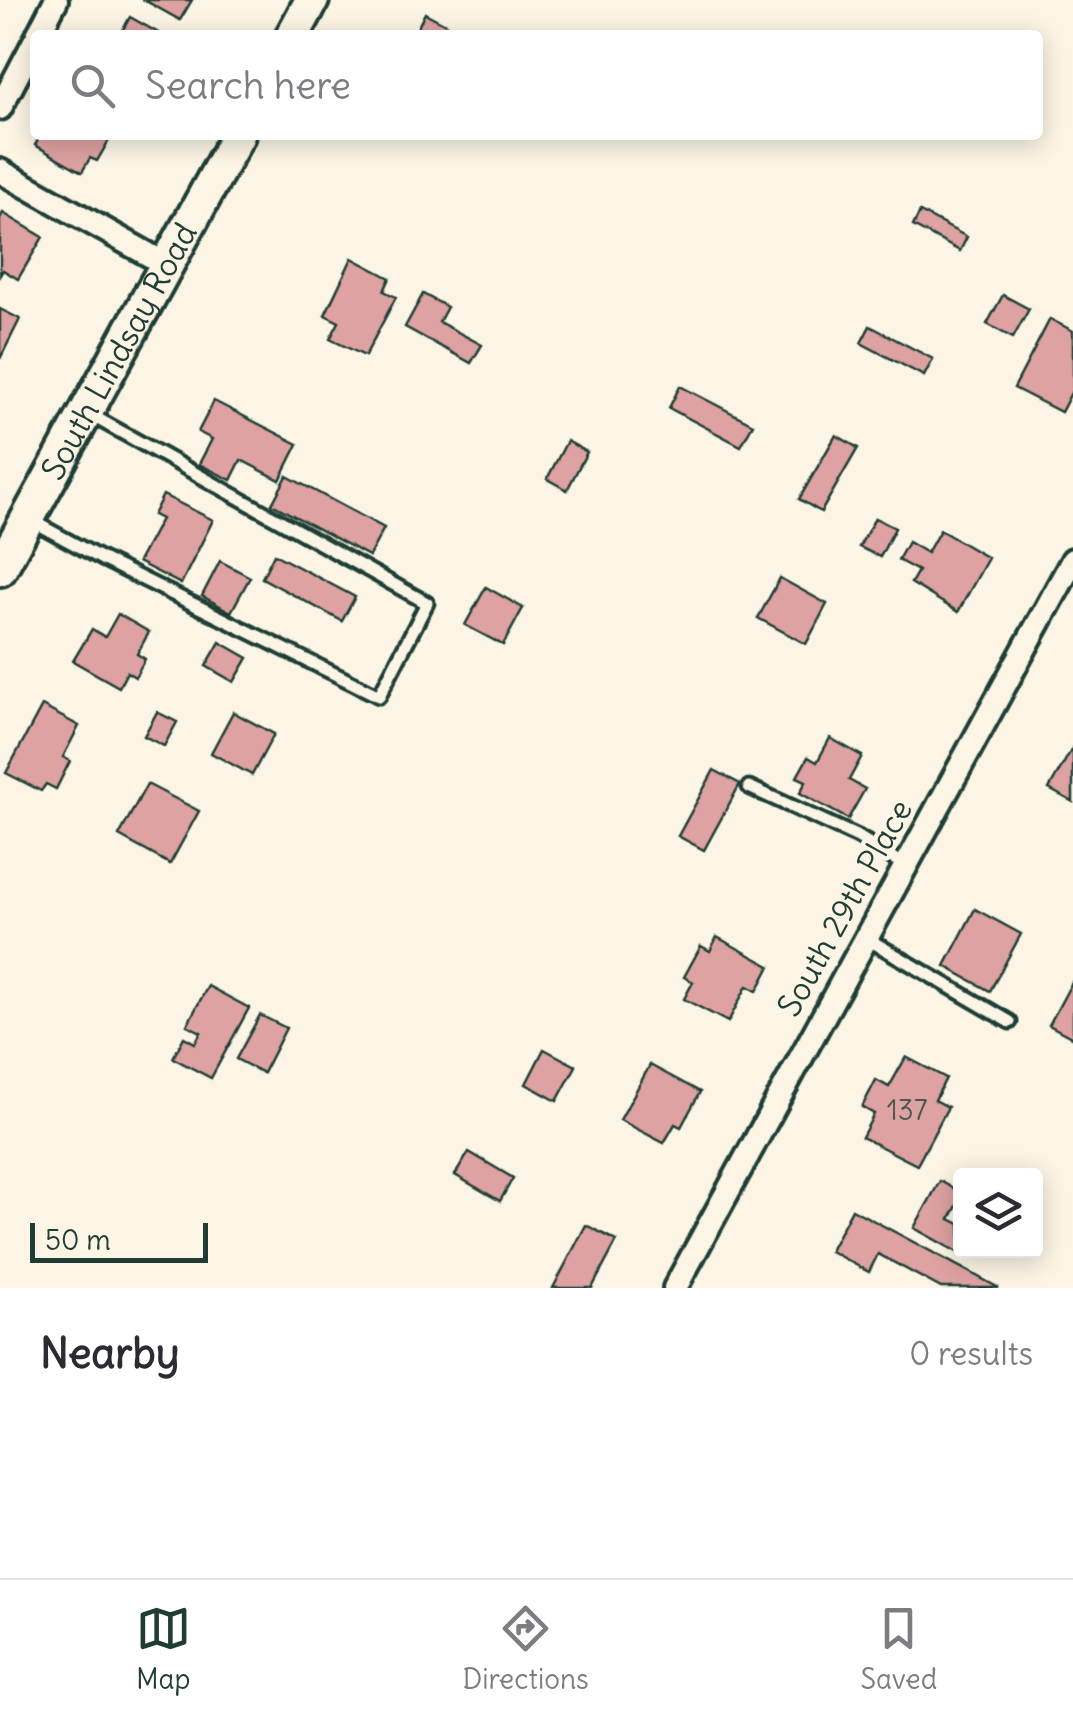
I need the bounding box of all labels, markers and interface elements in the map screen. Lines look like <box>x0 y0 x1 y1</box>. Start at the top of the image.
search box <box>30 30 1043 140</box>
icon: search <box>65 58 120 113</box>
text: Search here <box>145 62 351 109</box>
street label: South Lindsay Road <box>32 216 206 487</box>
street label: South 29th Place <box>768 792 921 1023</box>
house number: 137 <box>887 1092 928 1128</box>
map controls <box>953 1168 1043 1258</box>
button: layers <box>953 1168 1043 1258</box>
scale bar <box>30 1218 208 1262</box>
text: 50 m <box>45 1222 111 1258</box>
text: Nearby <box>40 1327 179 1379</box>
text: 0 results <box>909 1333 1033 1374</box>
tab: Map <box>136 1601 191 1697</box>
tab: Directions <box>462 1601 589 1697</box>
tab: Saved <box>860 1601 937 1697</box>

